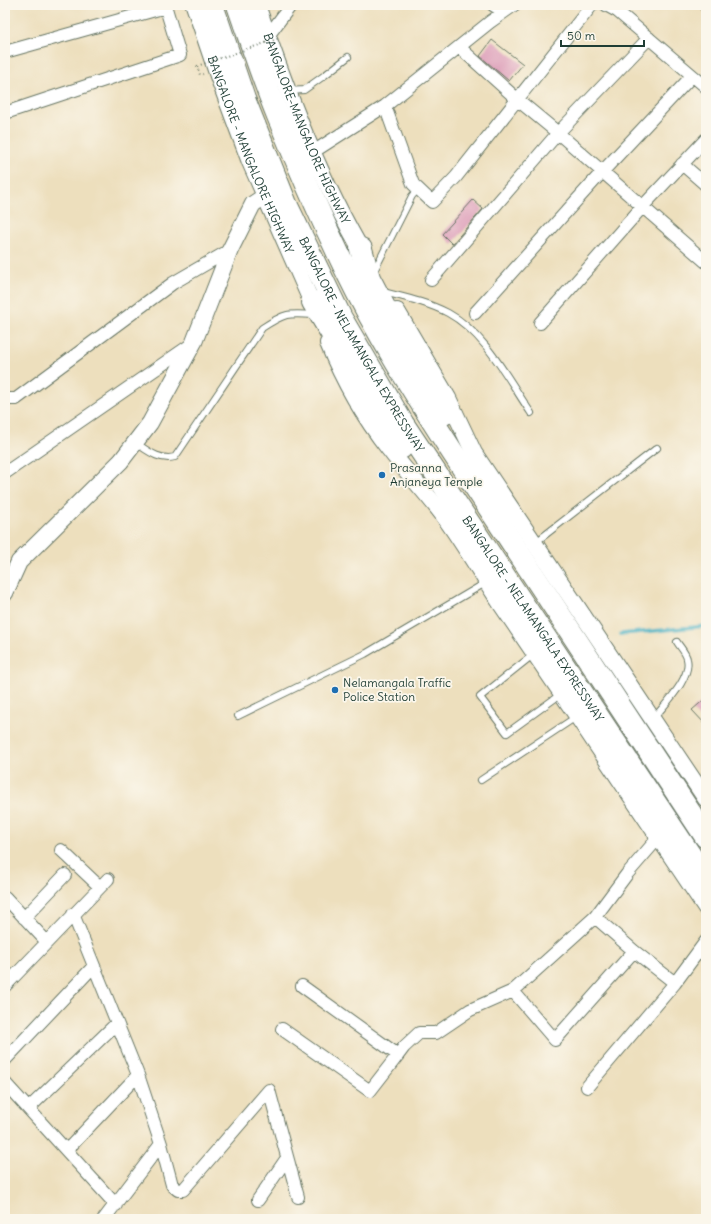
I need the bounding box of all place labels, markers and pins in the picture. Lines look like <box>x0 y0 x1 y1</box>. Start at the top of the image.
place label: Prasanna Anjaneya Temple <box>390 460 483 489</box>
marker: Prasanna Anjaneya Temple <box>377 470 387 480</box>
place label: Nelamangala Traffic Police Station <box>343 675 451 704</box>
marker: Nelamangala Traffic Police Station <box>330 685 340 695</box>

